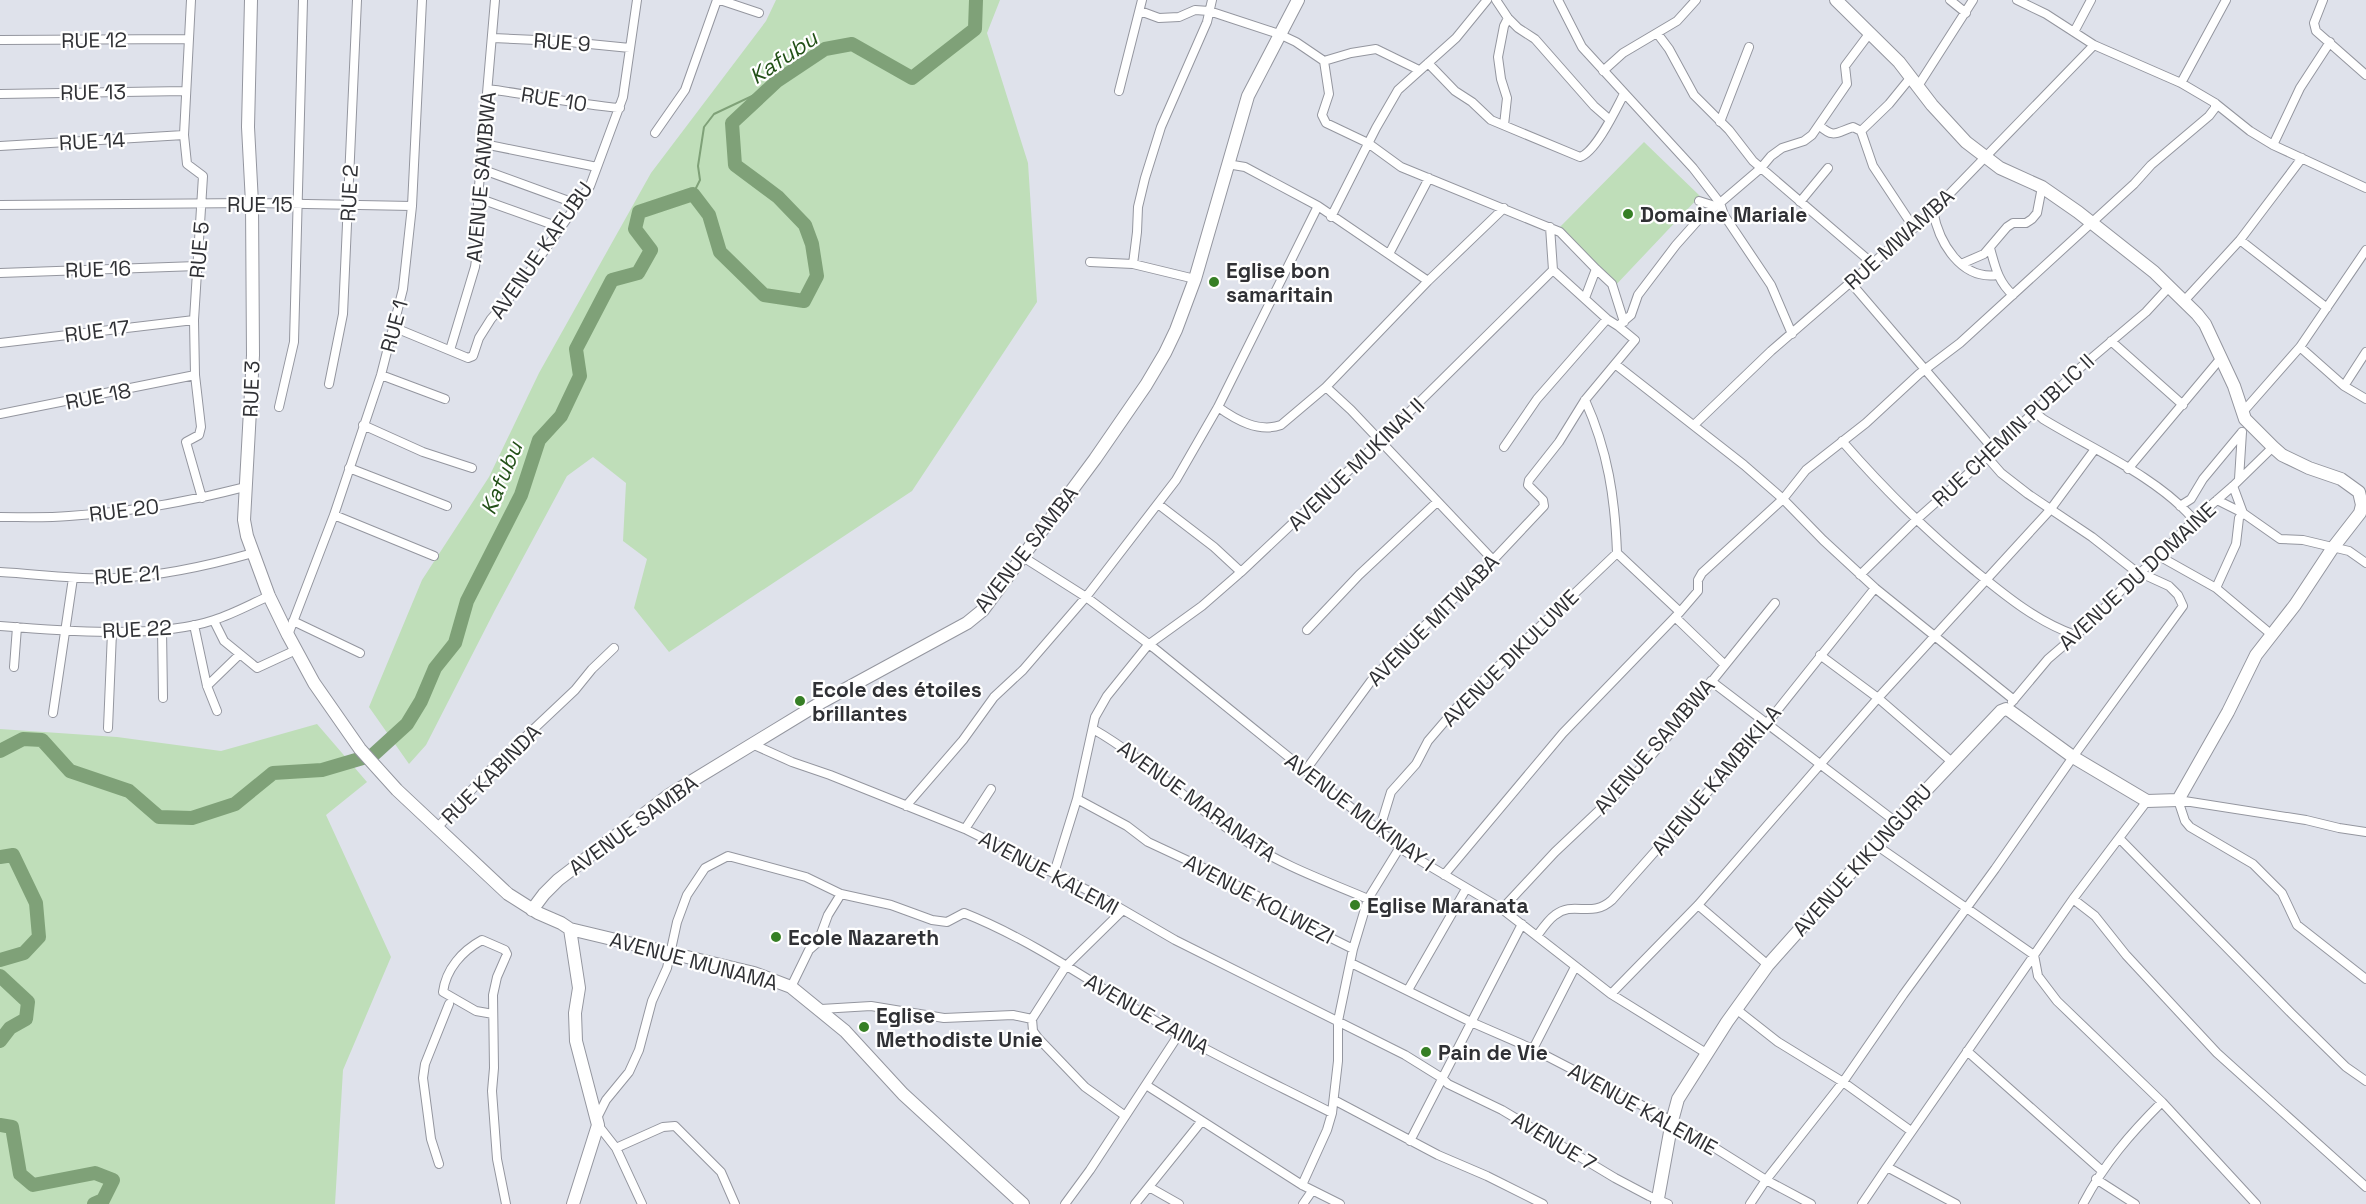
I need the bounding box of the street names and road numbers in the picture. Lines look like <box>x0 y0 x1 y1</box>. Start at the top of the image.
street label: RUE 12 <box>61 26 127 54</box>
street label: RUE 9 <box>532 27 592 57</box>
street label: RUE 13 <box>60 78 126 106</box>
street label: RUE 10 <box>519 80 589 118</box>
street label: AVENUE SAMBWA <box>460 91 502 263</box>
street label: RUE 14 <box>58 126 126 156</box>
street label: RUE 2 <box>334 164 364 222</box>
street label: AVENUE KAFUBU <box>484 176 598 324</box>
street label: RUE MWAMBA <box>1838 183 1960 295</box>
street label: RUE 15 <box>227 191 293 218</box>
street label: RUE 5 <box>183 220 215 280</box>
street label: RUE 16 <box>65 254 131 284</box>
street label: RUE 1 <box>374 297 414 355</box>
street label: RUE 17 <box>63 314 131 348</box>
street label: RUE CHEMIN PUBLIC II <box>1926 348 2100 512</box>
street label: RUE 3 <box>237 360 265 418</box>
street label: RUE 18 <box>63 376 133 416</box>
street label: AVENUE MUKINAI II <box>1282 392 1430 536</box>
street label: AVENUE SAMBA <box>968 480 1084 618</box>
street label: RUE 20 <box>87 492 161 528</box>
street label: AVENUE DU DOMAINE <box>2053 496 2221 656</box>
street label: AVENUE MITWABA <box>1361 548 1505 692</box>
street label: RUE 21 <box>93 559 161 591</box>
street label: AVENUE DIKULUWE <box>1436 584 1584 732</box>
street label: RUE 22 <box>101 614 173 644</box>
street label: AVENUE SAMBWA <box>1588 673 1720 819</box>
street label: AVENUE KAMBIKILA <box>1645 699 1787 861</box>
street label: RUE KABINDA <box>435 718 547 830</box>
street label: AVENUE MARANATA <box>1112 734 1282 868</box>
street label: AVENUE MUKINAY I <box>1280 747 1440 877</box>
street label: AVENUE SAMBA <box>563 769 703 881</box>
street label: AVENUE KIKUNGURU <box>1786 778 1938 942</box>
street label: AVENUE KALEMI <box>974 825 1124 921</box>
street label: AVENUE KOLWEZI <box>1179 848 1339 950</box>
street label: AVENUE MUNAMA <box>607 926 781 996</box>
street label: AVENUE ZAINA <box>1080 967 1214 1061</box>
street label: AVENUE KALEMIE <box>1564 1057 1722 1161</box>
street label: AVENUE 7 <box>1507 1105 1601 1177</box>

